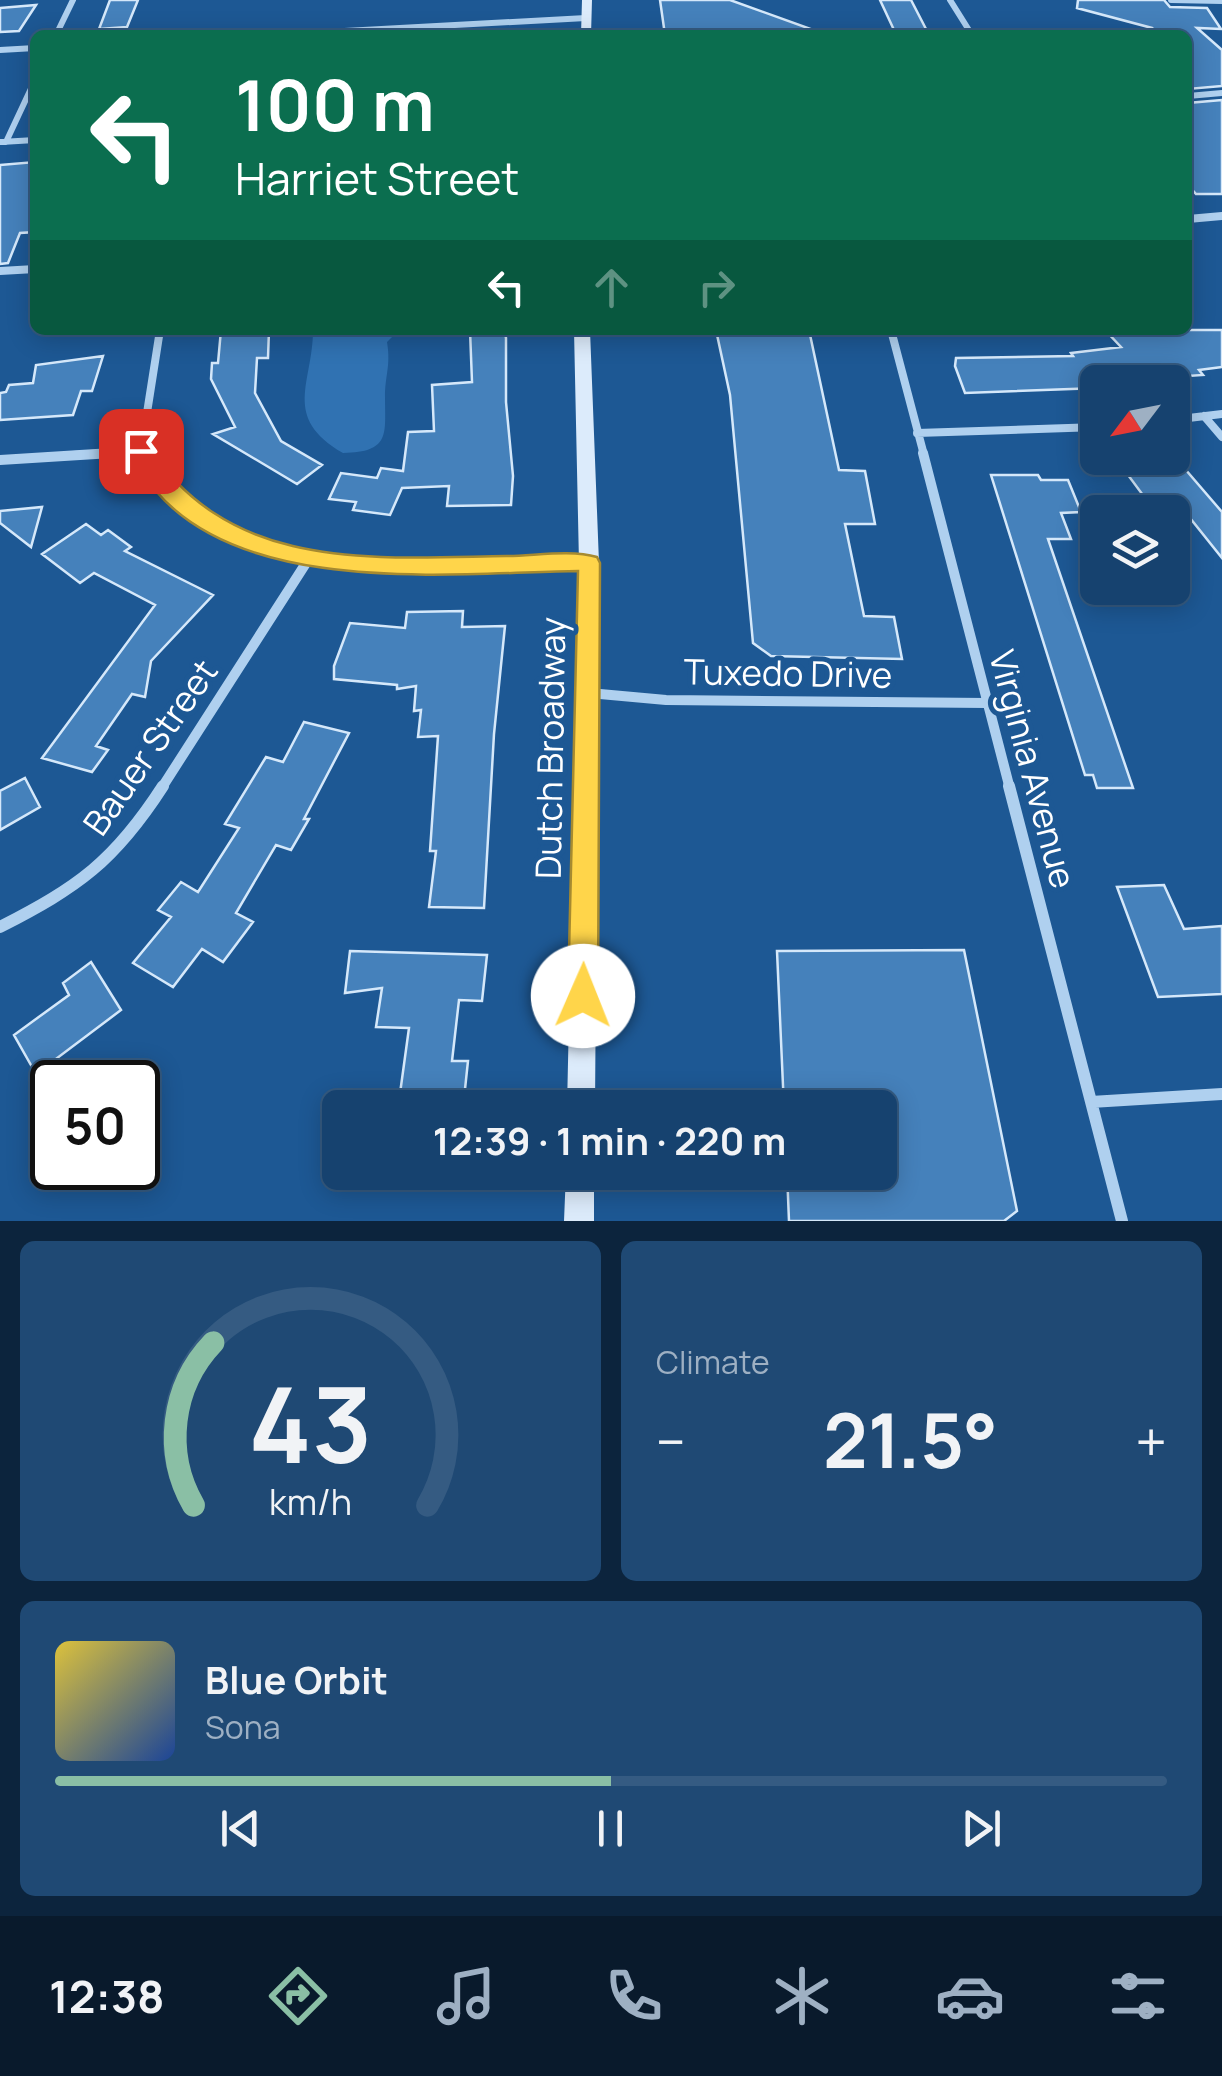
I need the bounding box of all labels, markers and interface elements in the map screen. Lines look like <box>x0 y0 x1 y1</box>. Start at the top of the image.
text: 100 m <box>235 56 435 152</box>
icon: left <box>70 70 200 200</box>
text: Harriet Street <box>235 147 519 209</box>
icon: left <box>479 260 534 315</box>
icon: ahead <box>584 260 639 315</box>
icon: right <box>689 260 744 315</box>
north arrow <box>1080 365 1190 475</box>
map controls <box>1080 365 1190 605</box>
pin <box>99 409 184 494</box>
icon: arrive <box>114 424 169 479</box>
button: layers <box>1080 495 1190 605</box>
street label: Dutch Broadway <box>524 617 576 879</box>
street label: Virginia Avenue <box>978 645 1088 893</box>
street label: Tuxedo Drive <box>683 647 893 699</box>
street label: Bauer Street <box>72 649 228 845</box>
position arrow <box>531 944 635 1048</box>
speed limit sign: 50 <box>30 1060 160 1190</box>
text: 12:39 · 1 min · 220 m <box>433 1114 786 1166</box>
text: Climate <box>656 1340 770 1384</box>
text: 43 <box>249 1352 372 1494</box>
text: 21.5° <box>823 1388 998 1491</box>
text: − <box>656 1403 686 1479</box>
text: + <box>1135 1403 1167 1479</box>
text: km/h <box>269 1477 352 1526</box>
text: Blue Orbit <box>205 1653 388 1705</box>
text: Sona <box>205 1705 280 1749</box>
icon: previous <box>213 1801 268 1856</box>
icon: pause <box>583 1801 638 1856</box>
icon: next <box>954 1801 1009 1856</box>
icon: directions <box>263 1961 333 2031</box>
icon: music <box>431 1961 501 2031</box>
icon: phone <box>599 1961 669 2031</box>
icon: climate <box>767 1961 837 2031</box>
icon: car <box>935 1961 1005 2031</box>
icon: filters <box>1103 1961 1173 2031</box>
text: 12:38 <box>49 1965 165 2027</box>

